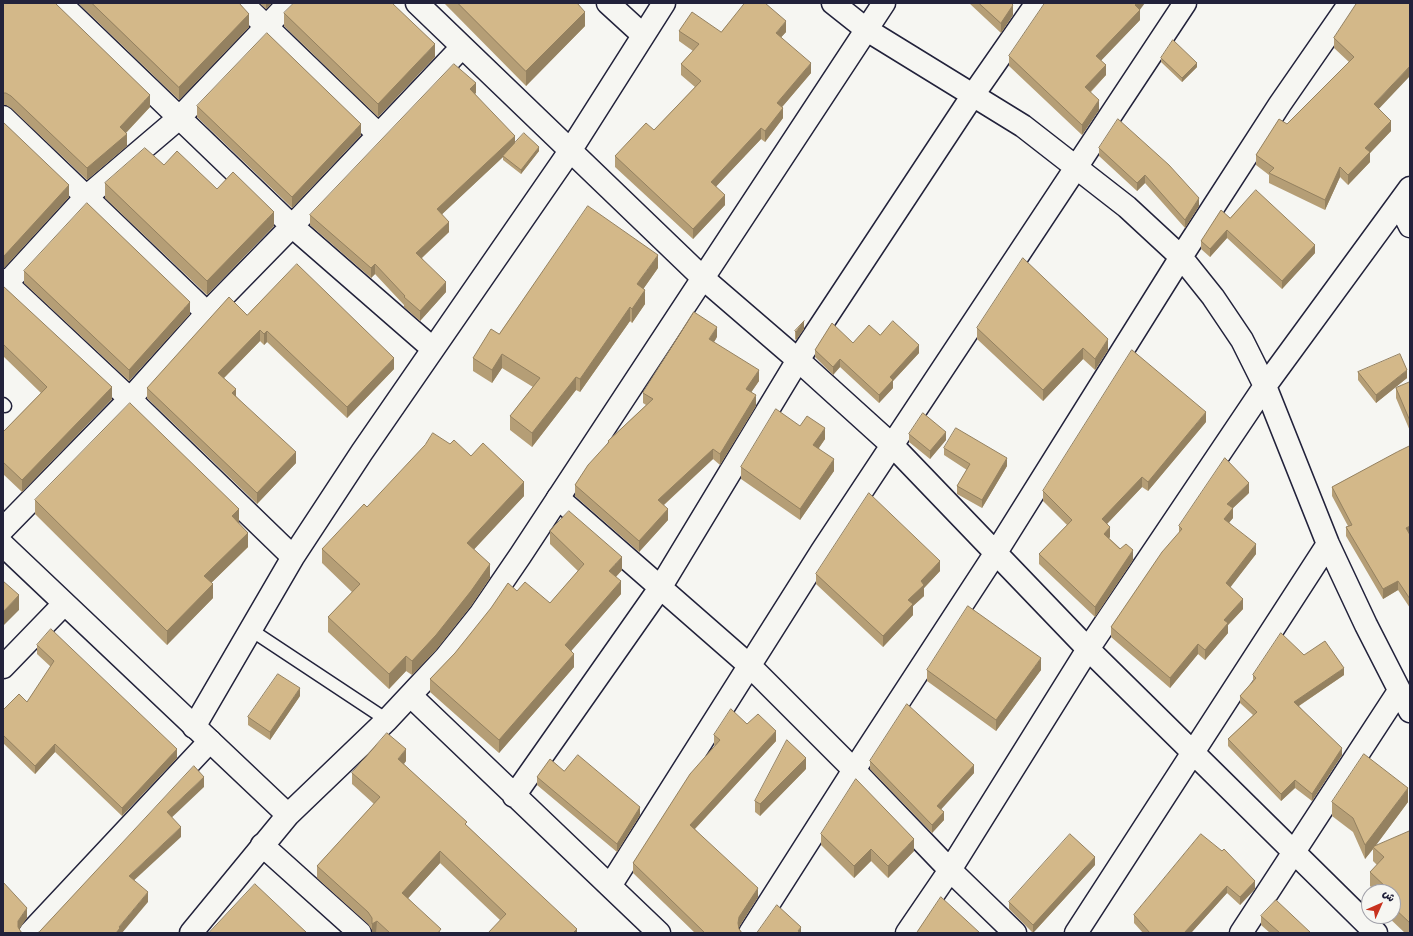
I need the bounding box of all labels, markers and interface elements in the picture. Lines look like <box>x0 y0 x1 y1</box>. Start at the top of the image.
north arrow <box>1361 884 1401 924</box>
text: ش <box>1380 886 1399 905</box>

